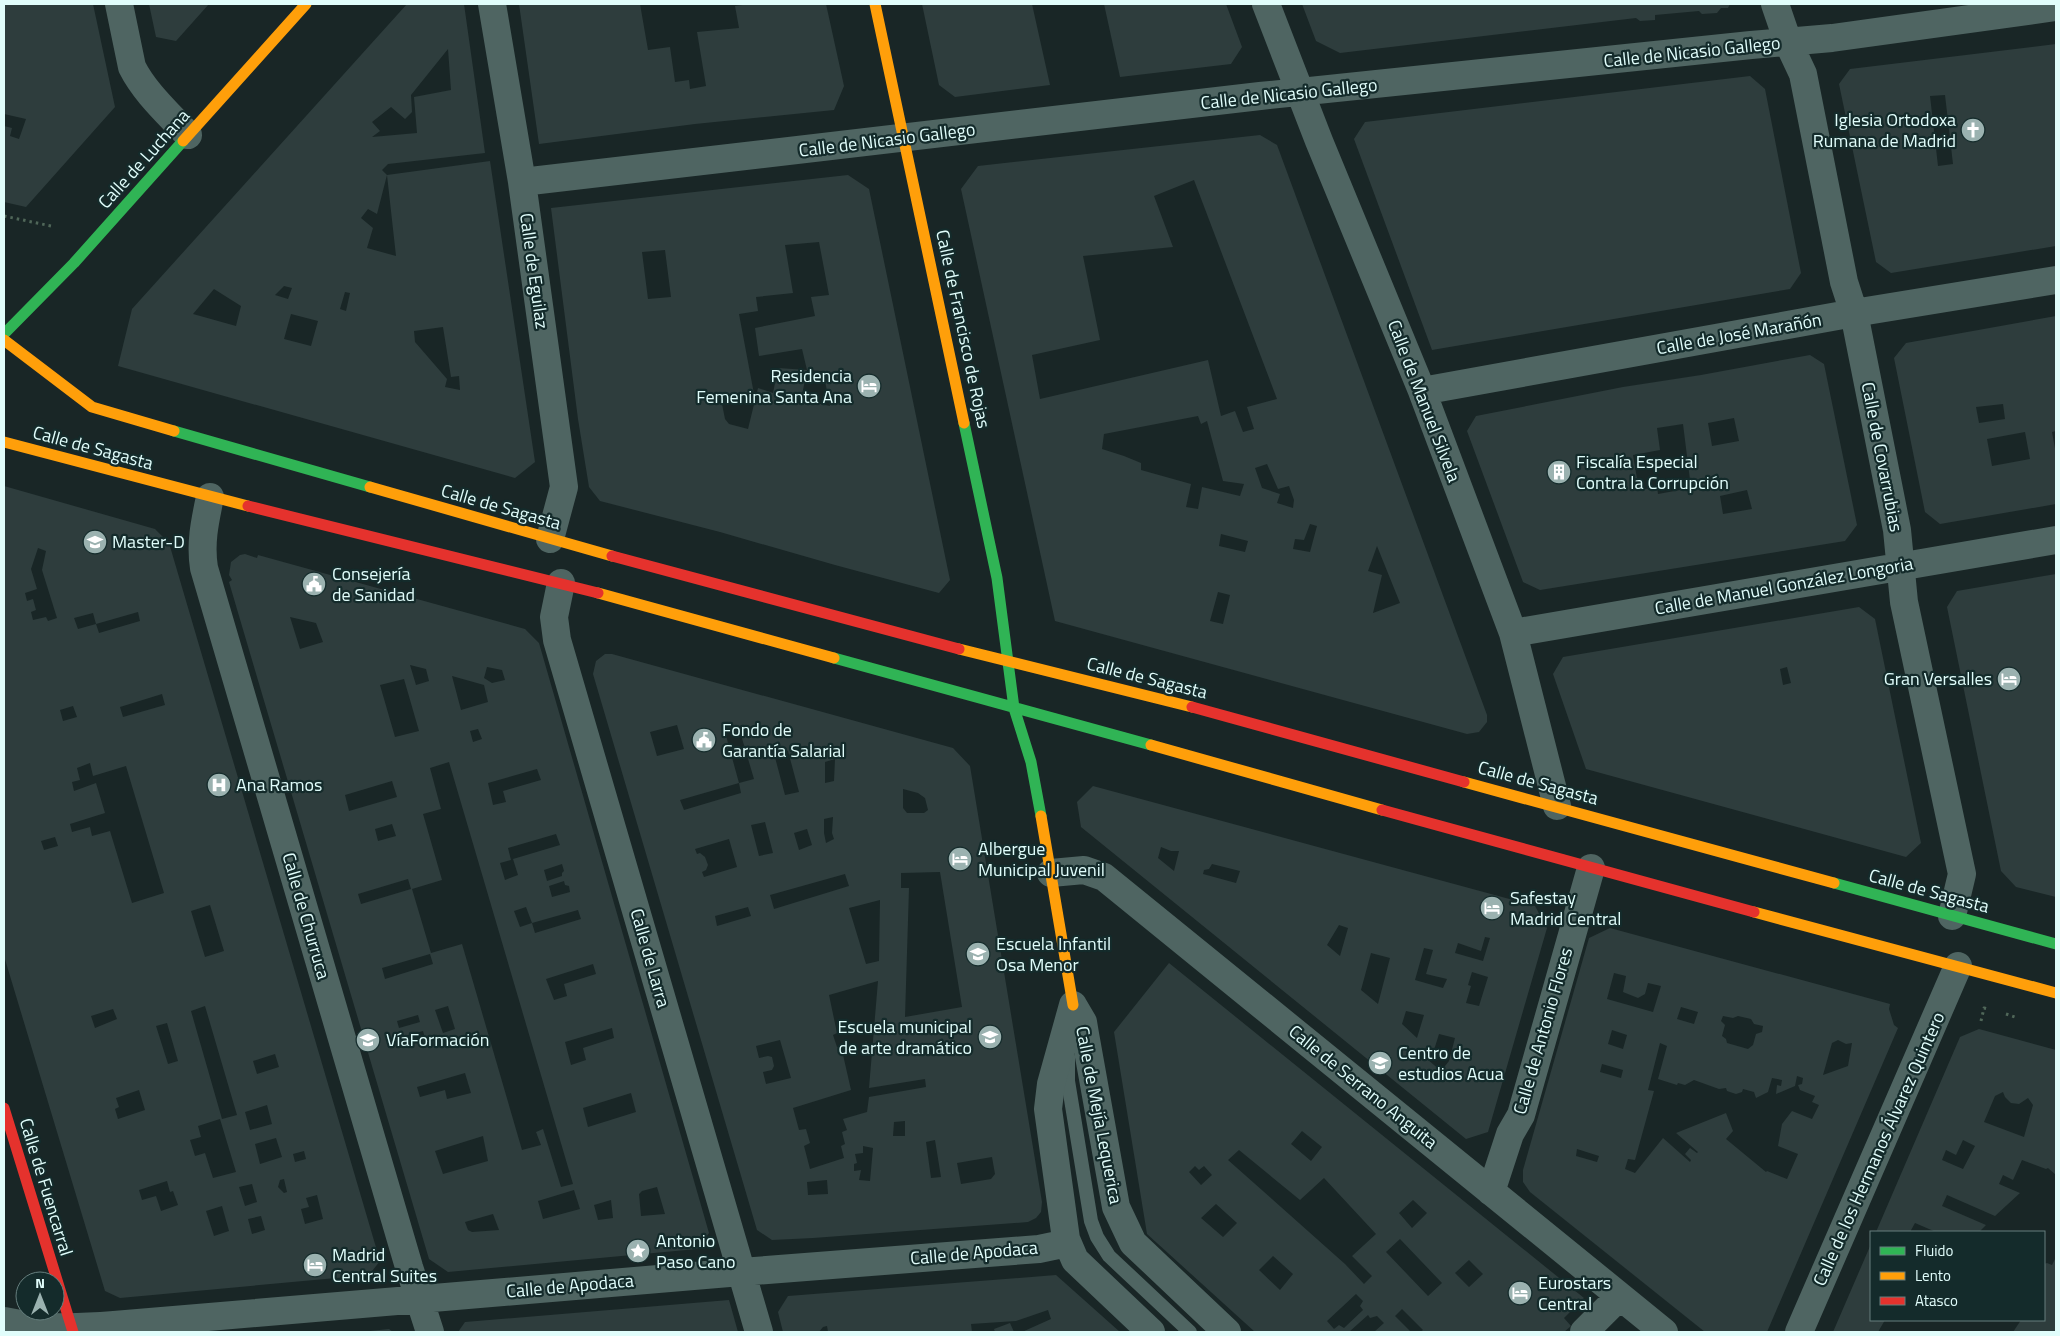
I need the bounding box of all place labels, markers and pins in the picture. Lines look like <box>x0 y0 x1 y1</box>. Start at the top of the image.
place label: Iglesia Ortodoxa Rumana de Madrid <box>1813 106 1956 154</box>
church icon: Iglesia Ortodoxa Rumana de Madrid <box>1960 117 1986 143</box>
place label: Residencia Femenina Santa Ana <box>696 362 852 410</box>
hotel icon: Residencia Femenina Santa Ana <box>856 373 882 399</box>
place label: Fiscalía Especial Contra la Corrupción <box>1576 448 1729 496</box>
building icon: Fiscalía Especial Contra la Corrupción <box>1546 459 1572 485</box>
place label: Master-D <box>112 528 185 555</box>
school or university icon: Master-D <box>82 529 108 555</box>
place label: Consejería de Sanidad <box>332 560 415 608</box>
public building icon: Consejería de Sanidad <box>301 571 327 597</box>
place label: Gran Versalles <box>1884 665 1992 692</box>
hotel icon: Gran Versalles <box>1996 666 2022 692</box>
place label: Fondo de Garantía Salarial <box>722 716 846 764</box>
public building icon: Fondo de Garantía Salarial <box>691 727 717 753</box>
place label: Ana Ramos <box>236 771 322 798</box>
hospital icon: Ana Ramos <box>206 772 232 798</box>
place label: Albergue Municipal Juvenil <box>978 835 1105 883</box>
hotel icon: Albergue Municipal Juvenil <box>947 846 973 872</box>
place label: Safestay Madrid Central <box>1510 884 1621 932</box>
hotel icon: Safestay Madrid Central <box>1479 895 1505 921</box>
place label: Escuela Infantil Osa Menor <box>996 930 1111 978</box>
school or university icon: Escuela Infantil Osa Menor <box>965 941 991 967</box>
place label: Escuela municipal de arte dramático <box>837 1013 972 1061</box>
school or university icon: Escuela municipal de arte dramático <box>977 1024 1003 1050</box>
place label: VíaFormación <box>386 1026 489 1053</box>
school or university icon: VíaFormación <box>355 1027 381 1053</box>
place label: Centro de estudios Acua <box>1398 1039 1504 1087</box>
school or university icon: Centro de estudios Acua <box>1367 1050 1393 1076</box>
place label: Antonio Paso Cano <box>656 1227 735 1275</box>
place icon: Antonio Paso Cano <box>625 1238 651 1264</box>
place label: Madrid Central Suites <box>332 1241 437 1289</box>
hotel icon: Madrid Central Suites <box>302 1252 328 1278</box>
place label: Eurostars Central <box>1538 1269 1611 1317</box>
hotel icon: Eurostars Central <box>1507 1280 1533 1306</box>

